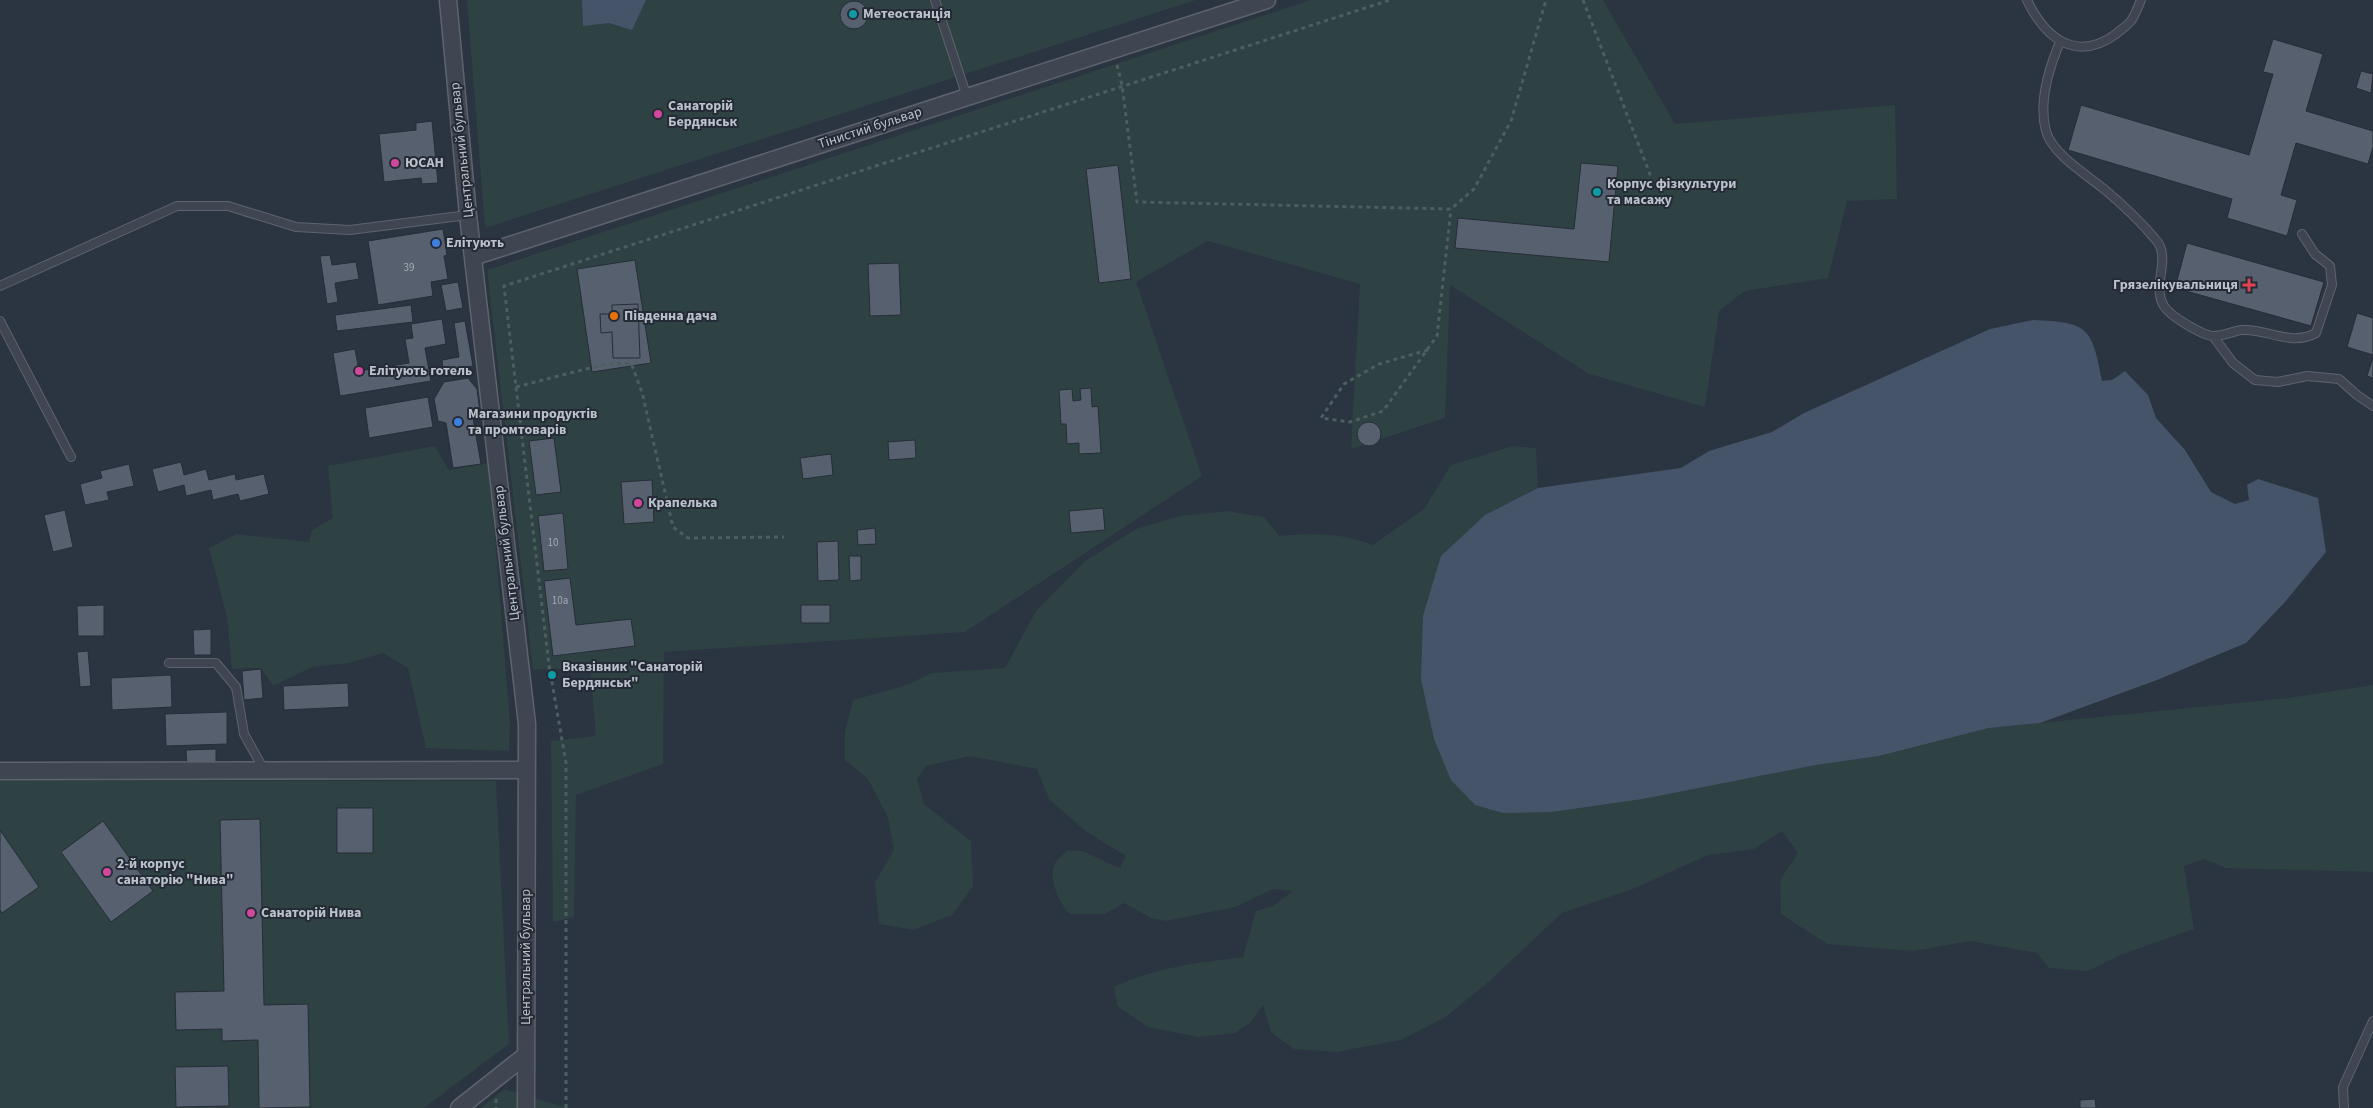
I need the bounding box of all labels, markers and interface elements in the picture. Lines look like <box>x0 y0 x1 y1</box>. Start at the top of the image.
place label: Метеостанція <box>863 4 951 24</box>
marker: Метеостанція <box>847 8 859 20</box>
street label: Центральний бульвар <box>445 81 479 219</box>
place label: Санаторій Бердянськ <box>668 96 737 132</box>
street label: Тінистий бульвар <box>815 102 925 154</box>
marker: Санаторій Бердянськ <box>652 108 664 120</box>
place label: ЮСАН <box>405 153 444 173</box>
marker: ЮСАН <box>389 157 401 169</box>
place label: Корпус фізкультури та масажу <box>1607 174 1736 210</box>
marker: Корпус фізкультури та масажу <box>1591 186 1603 198</box>
place label: Елітують <box>446 233 504 253</box>
marker: Елітують <box>430 237 442 249</box>
house number: 39 <box>404 260 414 275</box>
place label: Грязелікувальниця <box>2113 275 2238 295</box>
marker: Грязелікувальниця <box>2242 278 2256 292</box>
place label: Південна дача <box>624 306 717 326</box>
marker: Південна дача <box>608 310 620 322</box>
place label: Елітують готель <box>369 361 472 381</box>
marker: Елітують готель <box>353 365 365 377</box>
place label: Магазини продуктів та промтоварів <box>468 404 598 440</box>
marker: Магазини продуктів та промтоварів <box>452 416 464 428</box>
street label: Центральний бульвар <box>489 484 525 622</box>
place label: Крапелька <box>648 493 717 513</box>
marker: Крапелька <box>632 497 644 509</box>
house number: 10 <box>548 535 558 550</box>
house number: 10а <box>552 593 568 608</box>
place label: Вказівник "Санаторій Бердянськ" <box>562 657 703 693</box>
marker: Вказівник "Санаторій Бердянськ" <box>546 669 558 681</box>
place label: 2-й корпус санаторію "Нива" <box>117 854 233 890</box>
marker: 2-й корпус санаторію "Нива" <box>101 866 113 878</box>
street label: Центральний бульвар <box>516 889 536 1025</box>
place label: Санаторій Нива <box>261 903 361 923</box>
marker: Санаторій Нива <box>245 907 257 919</box>

